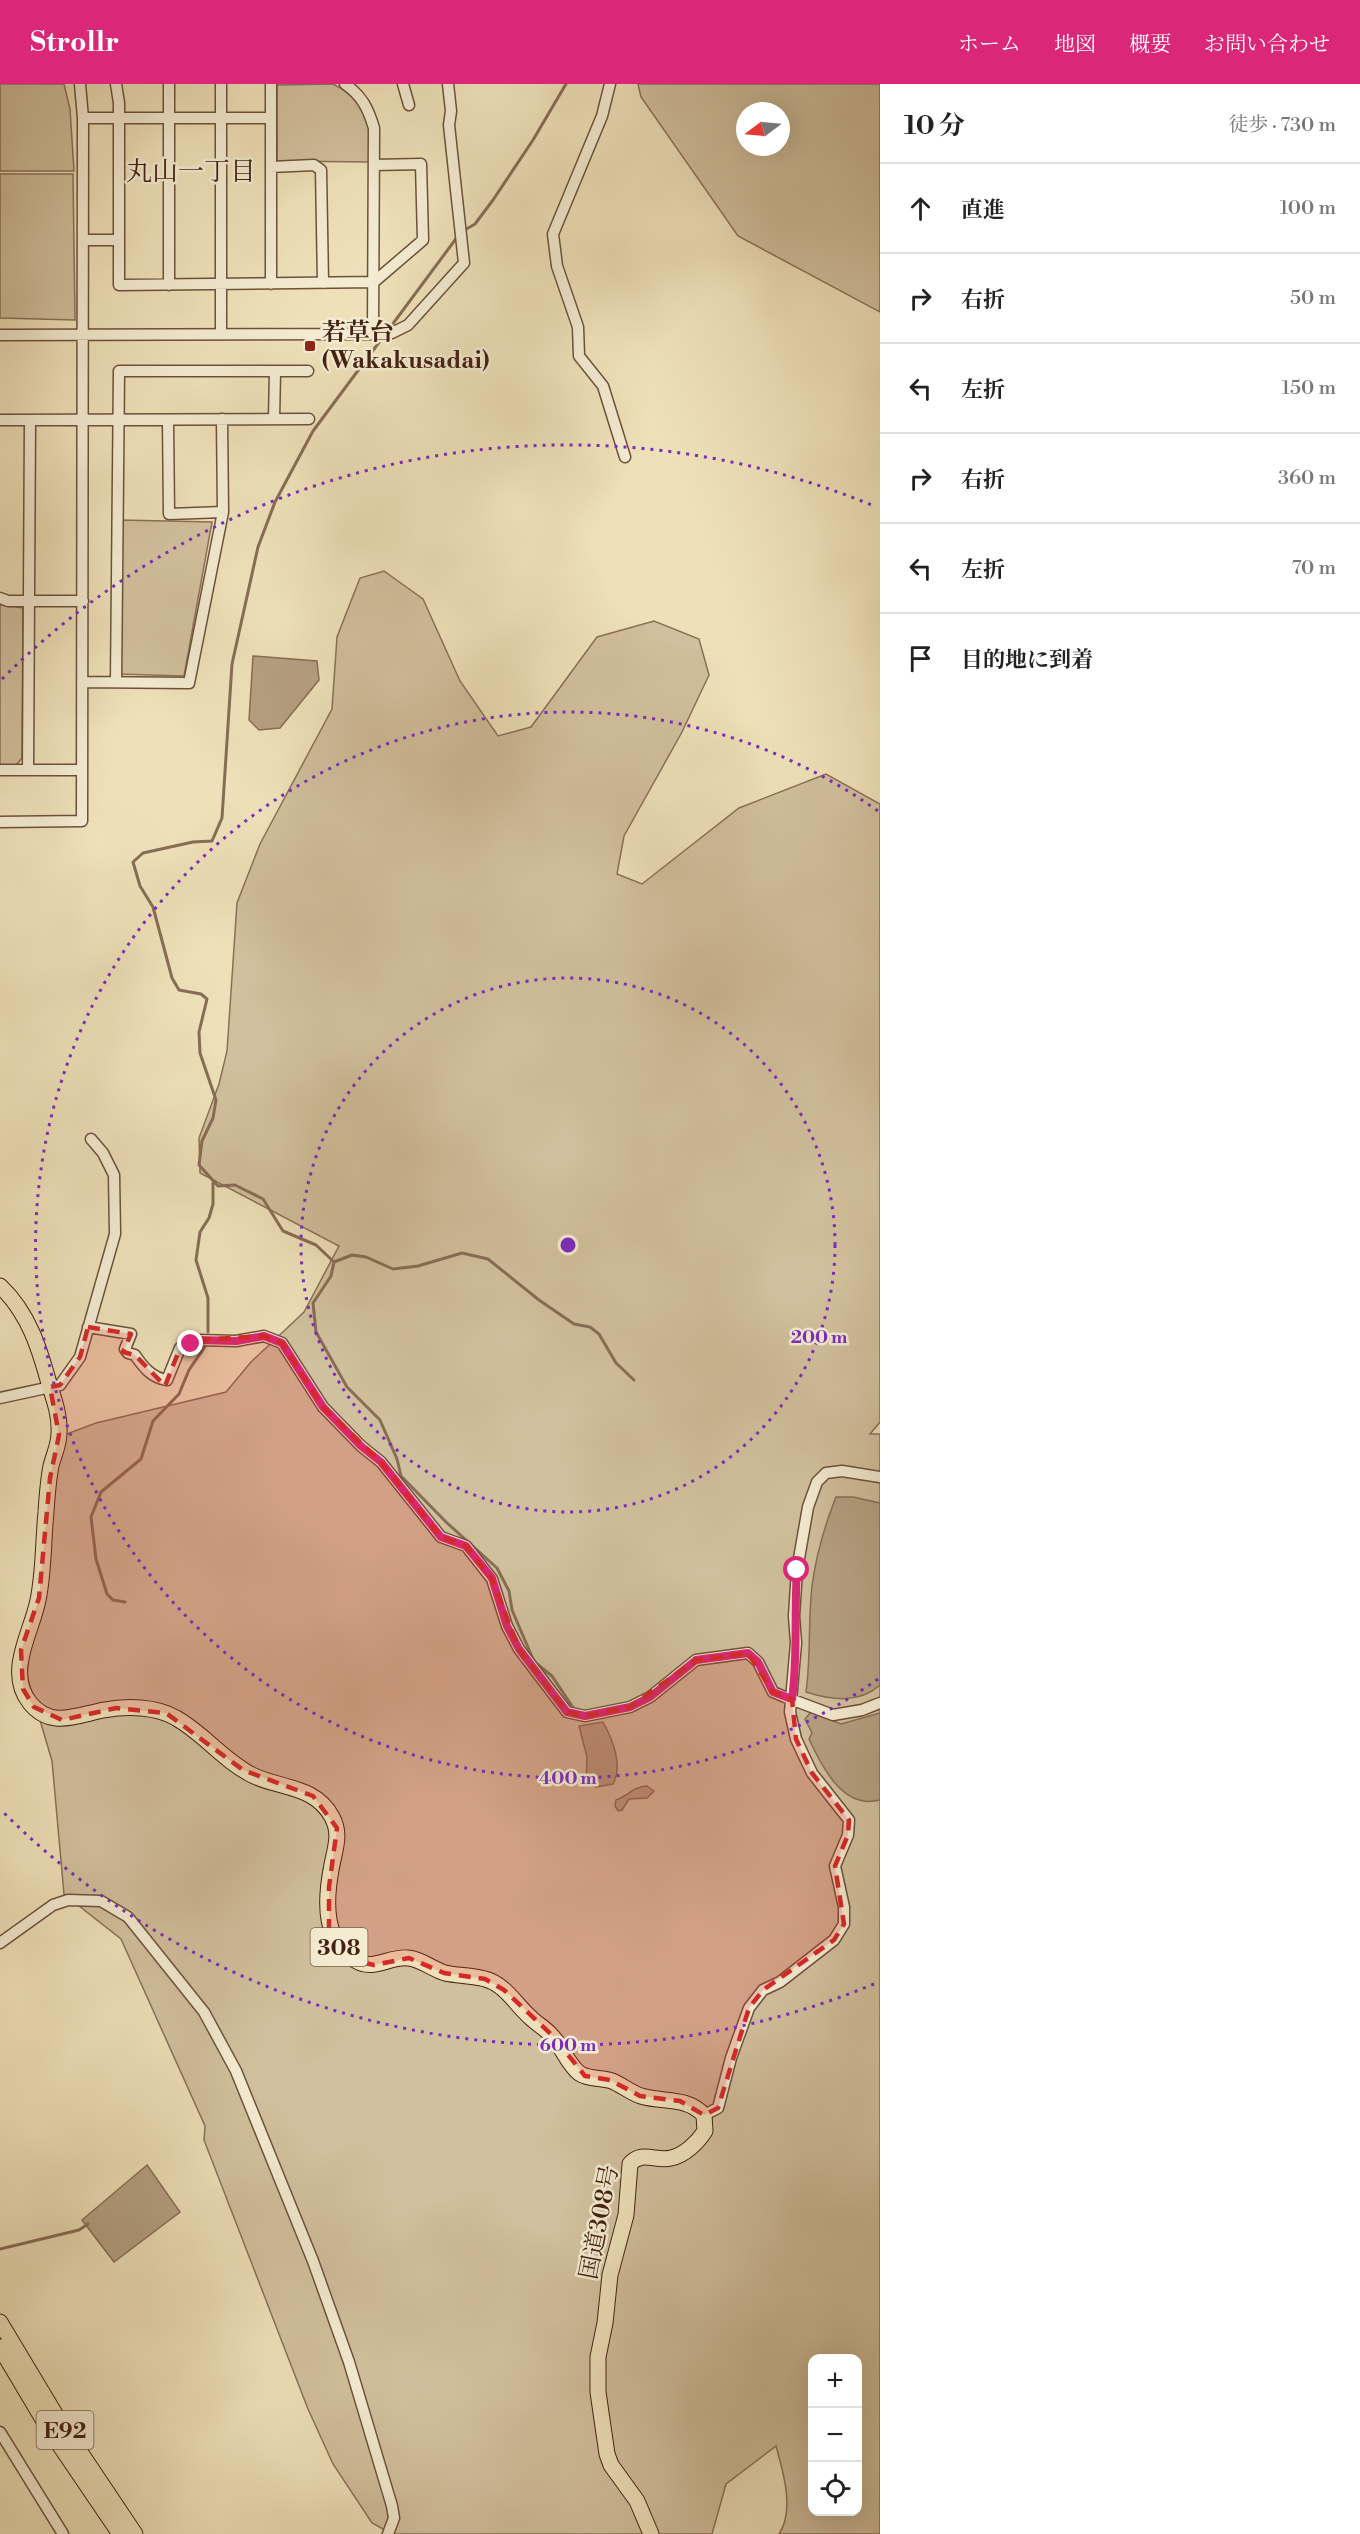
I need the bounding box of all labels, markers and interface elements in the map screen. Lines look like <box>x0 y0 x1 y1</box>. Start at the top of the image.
text: Strollr <box>30 25 119 60</box>
text: ホーム <box>958 32 1021 58</box>
text: 地図 <box>1054 32 1096 58</box>
text: 概要 <box>1129 32 1171 58</box>
text: お問い合わせ <box>1204 32 1330 58</box>
north arrow <box>736 102 790 156</box>
text: 10 分 <box>904 110 965 142</box>
text: 徒歩 · 730 m <box>1229 113 1336 138</box>
district label: 丸山一丁目 <box>126 156 256 188</box>
icon: ahead <box>904 192 937 225</box>
text: 100 m <box>1280 196 1336 221</box>
text: 直進 <box>961 197 1005 224</box>
icon: right <box>904 282 937 315</box>
text: 50 m <box>1290 286 1336 311</box>
text: 右折 <box>961 287 1005 314</box>
place label: 若草台 (Wakakusadai) <box>322 318 489 376</box>
marker: 若草台 (Wakakusadai) <box>303 339 317 353</box>
icon: left <box>904 372 937 405</box>
text: 150 m <box>1281 376 1336 401</box>
text: 左折 <box>961 377 1005 404</box>
icon: right <box>904 462 937 495</box>
text: 360 m <box>1278 466 1336 491</box>
text: 右折 <box>961 467 1005 494</box>
icon: left <box>904 552 937 585</box>
text: 70 m <box>1292 556 1336 581</box>
text: 左折 <box>961 557 1005 584</box>
icon: arrive <box>904 642 937 675</box>
text: 目的地に到着 <box>961 647 1093 674</box>
centre of rings <box>558 1235 578 1255</box>
text: 200 m <box>791 1326 848 1349</box>
route end <box>177 1330 203 1356</box>
route start <box>783 1556 809 1582</box>
text: 400 m <box>539 1767 597 1790</box>
road number: 308 <box>310 1928 368 1966</box>
text: 600 m <box>540 2034 597 2057</box>
street label: 国道308号 <box>574 2162 626 2282</box>
map controls <box>808 2354 862 2516</box>
button: + <box>808 2354 862 2408</box>
button: − <box>808 2408 862 2462</box>
road number: E92 <box>36 2411 94 2449</box>
button: locate <box>808 2462 862 2516</box>

